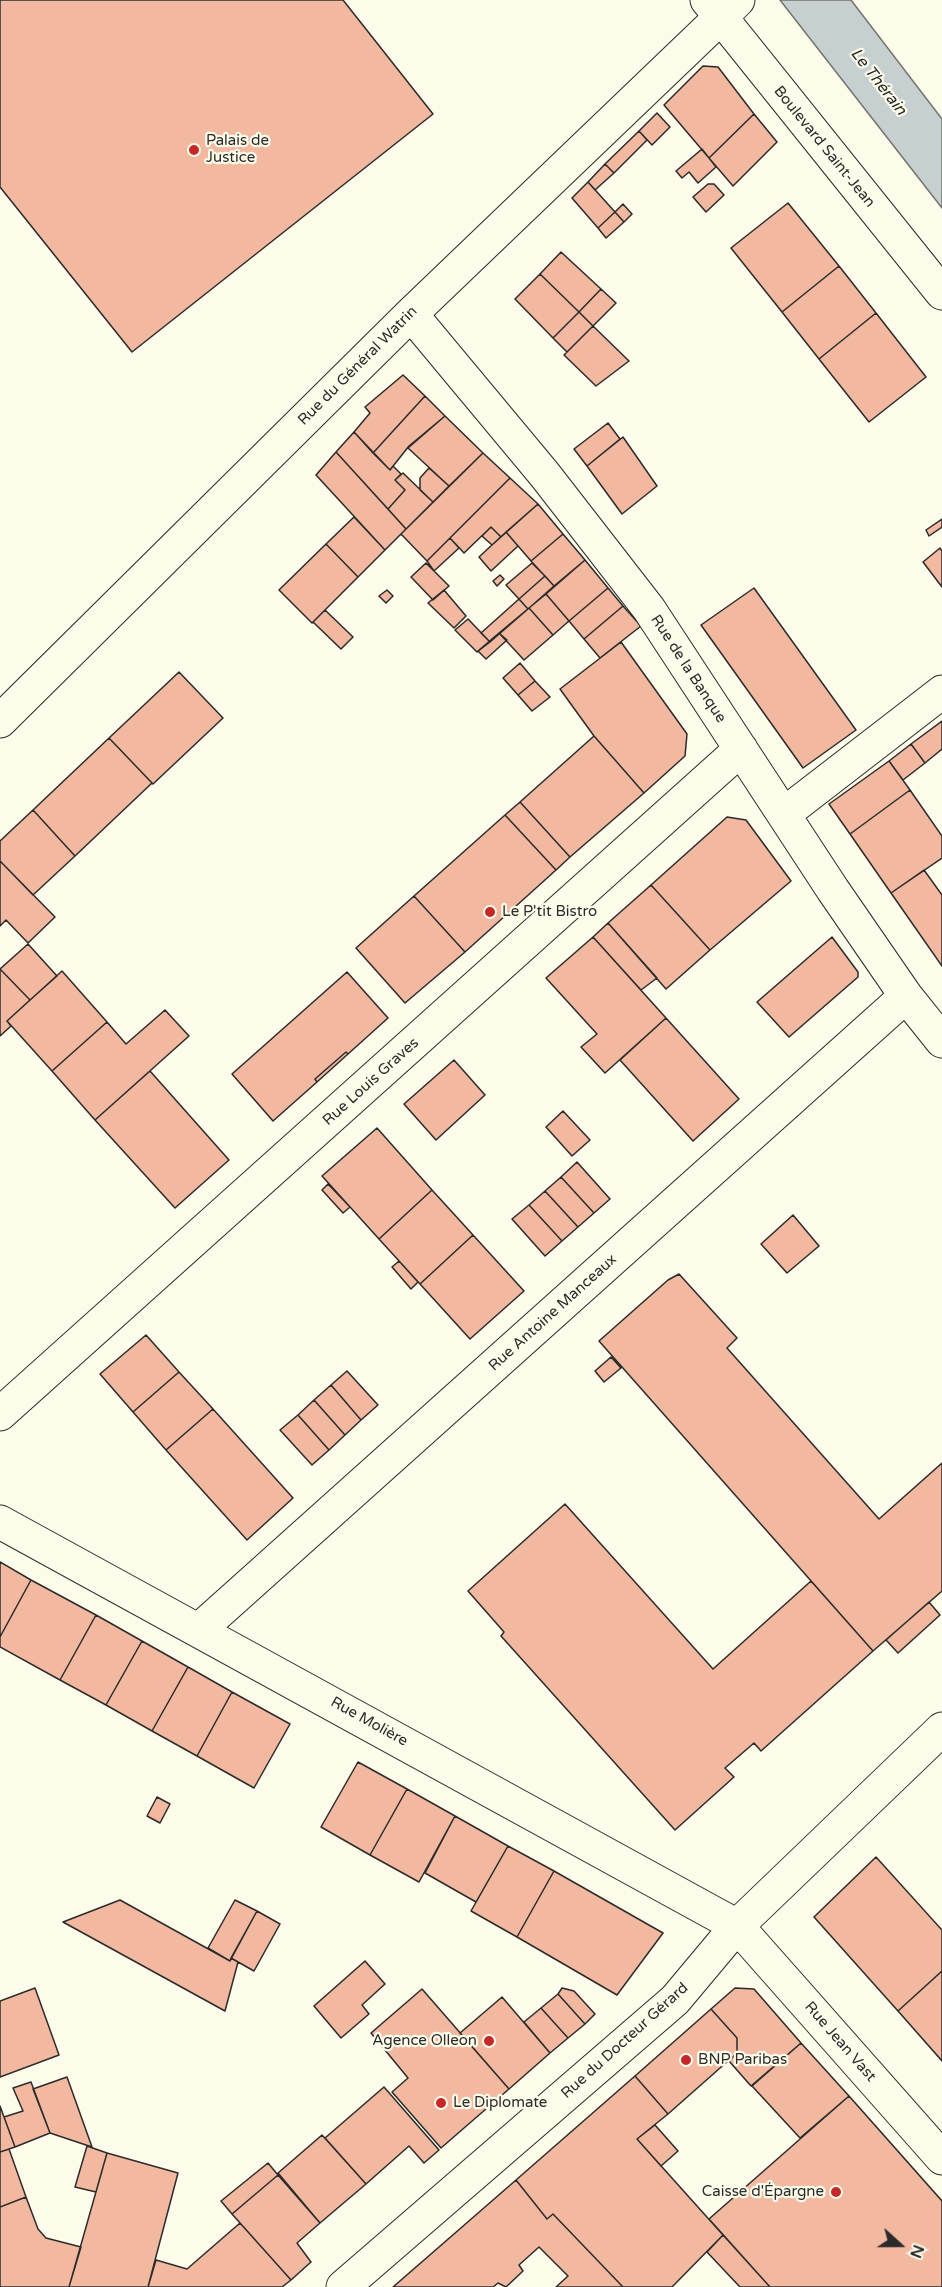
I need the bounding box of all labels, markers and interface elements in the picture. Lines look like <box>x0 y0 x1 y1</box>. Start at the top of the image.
water label: Le Thérain <box>846 45 910 119</box>
street label: Boulevard Saint-Jean <box>769 83 879 211</box>
place label: Palais de Justice <box>206 132 269 167</box>
marker: Palais de Justice <box>187 143 201 157</box>
street label: Rue du Général Watrin <box>295 303 421 429</box>
street label: Rue de la Banque <box>646 612 730 726</box>
place label: Le P'tit Bistro <box>502 903 597 921</box>
marker: Le P'tit Bistro <box>483 905 497 919</box>
street label: Rue Louis Graves <box>319 1034 423 1130</box>
street label: Rue Antoine Manceaux <box>485 1251 621 1375</box>
street label: Rue Molière <box>327 1693 411 1751</box>
street label: Rue du Docteur Gérard <box>558 1979 692 2103</box>
street label: Rue Jean Vast <box>800 1998 880 2086</box>
place label: Agence Olleon <box>372 2032 477 2050</box>
marker: Agence Olleon <box>482 2034 496 2048</box>
place label: BNP Paribas <box>698 2051 787 2069</box>
marker: BNP Paribas <box>679 2053 693 2067</box>
place label: Le Diplomate <box>453 2094 547 2112</box>
marker: Le Diplomate <box>434 2096 448 2110</box>
place label: Caisse d'Épargne <box>702 2183 824 2201</box>
marker: Caisse d'Épargne <box>829 2185 843 2199</box>
north arrow <box>870 2215 930 2275</box>
text: N <box>905 2242 928 2261</box>

